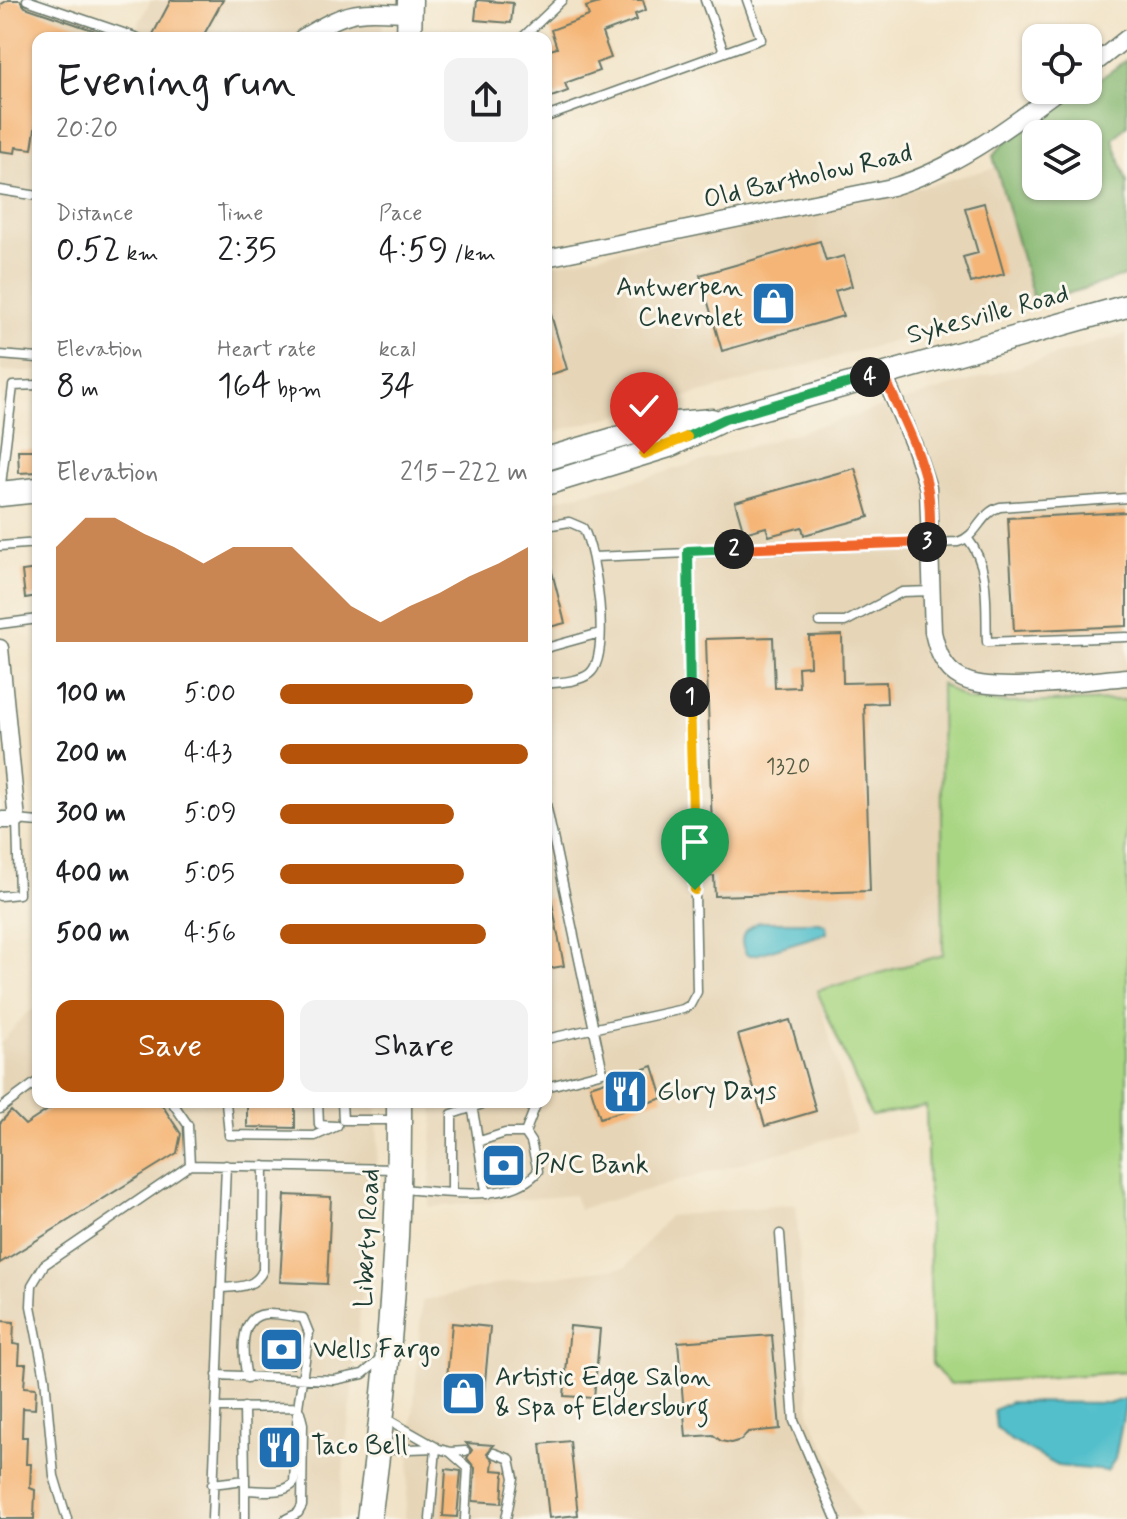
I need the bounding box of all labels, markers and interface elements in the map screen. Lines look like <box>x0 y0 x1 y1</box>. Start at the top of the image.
map controls <box>1022 24 1102 200</box>
button: locate <box>1022 24 1102 104</box>
text: Evening run <box>56 54 296 112</box>
button: share <box>444 58 528 142</box>
text: 20:20 <box>56 113 118 147</box>
button: layers <box>1022 120 1102 200</box>
street label: Old Bartholow Road <box>700 136 916 218</box>
text: Distance <box>56 200 133 228</box>
text: Time <box>217 200 263 228</box>
text: Pace <box>379 200 422 228</box>
text: 0.52 <box>56 228 120 273</box>
text: 2:35 <box>217 228 277 273</box>
text: 4:59 <box>379 228 448 273</box>
text: km <box>120 240 158 268</box>
text: /km <box>448 240 496 268</box>
place label: Antwerpen Chevrolet <box>616 271 743 335</box>
street label: Sykesville Road <box>903 277 1073 353</box>
shop icon: Antwerpen Chevrolet <box>750 279 798 327</box>
text: Elevation <box>56 336 143 364</box>
text: Heart rate <box>217 336 316 364</box>
text: kcal <box>379 336 416 364</box>
pin: 4 <box>850 357 890 397</box>
text: 4 <box>864 363 876 391</box>
text: 8 <box>56 364 75 409</box>
text: 164 <box>217 364 271 409</box>
text: 34 <box>379 364 415 409</box>
pin <box>610 372 678 454</box>
text: m <box>75 376 99 404</box>
text: bpm <box>271 376 322 404</box>
icon: check <box>622 384 666 428</box>
text: Elevation <box>56 456 158 490</box>
text: 215–222 m <box>400 456 528 490</box>
pin: 3 <box>907 522 947 562</box>
text: 3 <box>922 528 932 556</box>
pin: 2 <box>714 529 754 569</box>
text: 2 <box>729 535 739 563</box>
text: 100 m <box>56 677 126 711</box>
text: 5:00 <box>184 677 236 711</box>
pin: 1 <box>670 677 710 717</box>
text: 1 <box>685 683 695 711</box>
text: 200 m <box>56 737 127 771</box>
text: 4:43 <box>184 737 232 771</box>
house number: 1320 <box>766 753 810 781</box>
text: 300 m <box>56 797 126 831</box>
text: 5:09 <box>184 797 237 831</box>
pin <box>661 808 729 890</box>
icon: arrive <box>673 820 717 864</box>
text: 400 m <box>56 857 129 891</box>
text: 5:05 <box>184 857 235 891</box>
text: 500 m <box>56 917 130 951</box>
text: 4:56 <box>184 917 236 951</box>
button: Save <box>56 1000 284 1092</box>
button: Share <box>300 1000 528 1092</box>
restaurant icon: Glory Days <box>602 1068 650 1116</box>
place label: Glory Days <box>657 1075 777 1109</box>
bank icon: PNC Bank <box>479 1142 527 1190</box>
place label: PNC Bank <box>534 1149 649 1183</box>
street label: Liberty Road <box>347 1168 389 1308</box>
bank icon: Wells Fargo <box>258 1326 306 1374</box>
place label: Wells Fargo <box>313 1333 440 1367</box>
place label: Artistic Edge Salon & Spa of Eldersburg <box>495 1361 711 1428</box>
shop icon: Artistic Edge Salon & Spa of Eldersburg <box>440 1369 488 1417</box>
restaurant icon: Taco Bell <box>256 1423 304 1471</box>
place label: Taco Bell <box>311 1430 408 1464</box>

